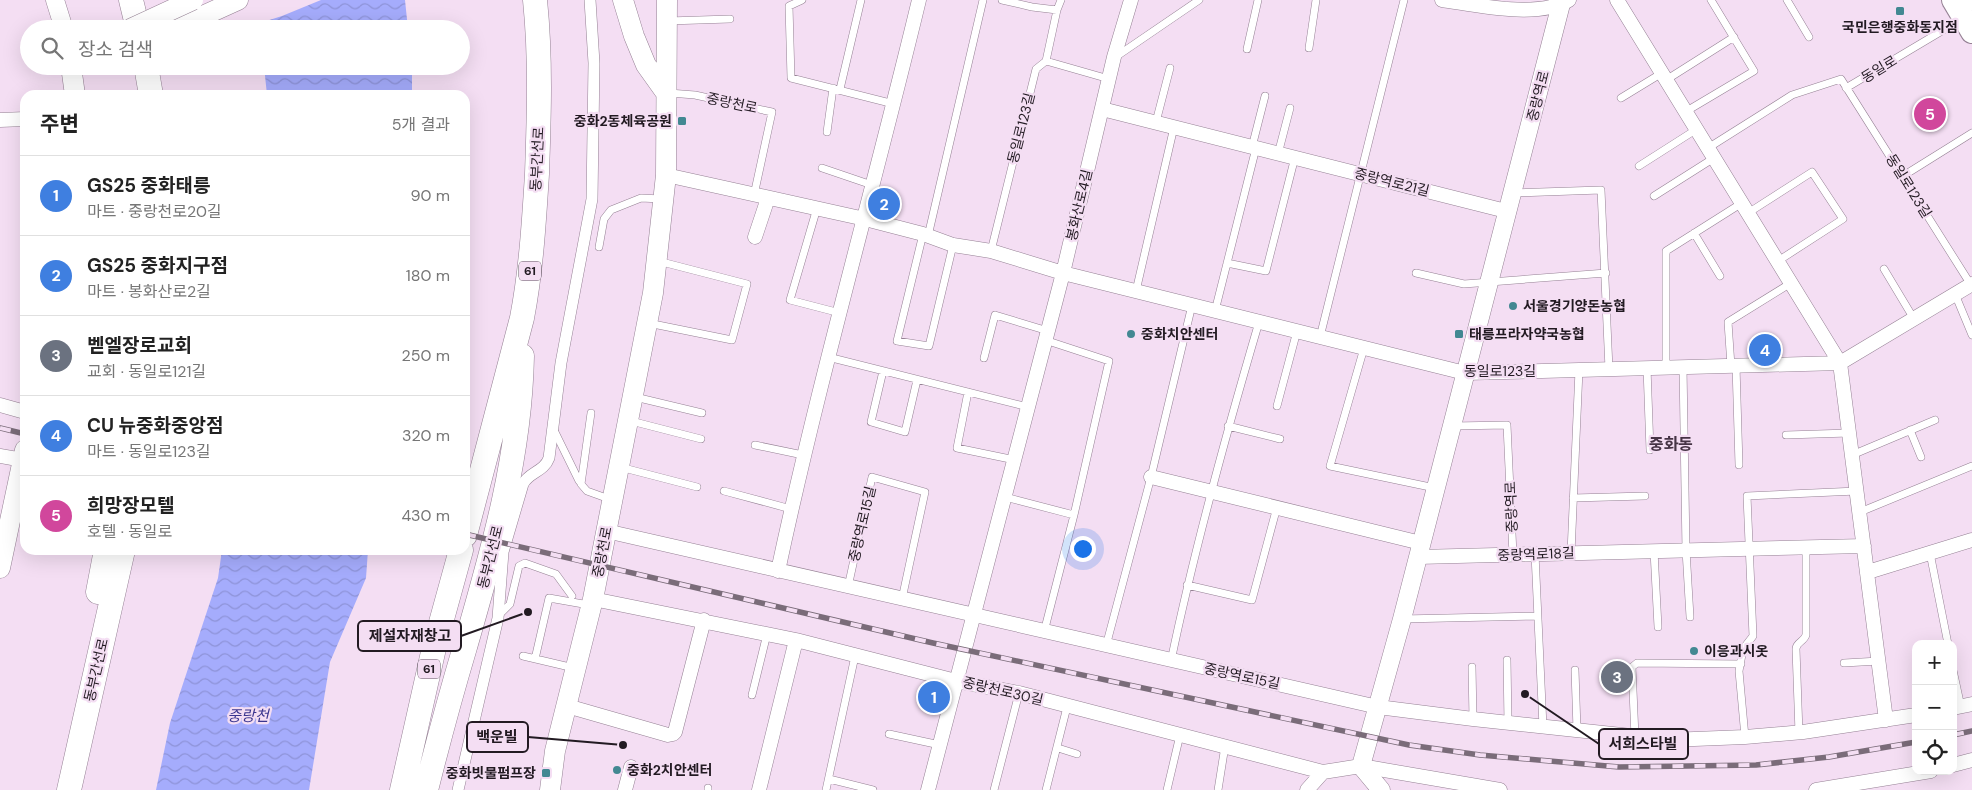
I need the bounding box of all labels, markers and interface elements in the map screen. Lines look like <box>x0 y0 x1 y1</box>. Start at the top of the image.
marker: 국민은행중화동지점 <box>1894 5 1906 17</box>
place label: 국민은행중화동지점 <box>1842 18 1958 36</box>
search box <box>20 20 470 75</box>
icon: search <box>38 34 66 62</box>
text: 장소 검색 <box>78 37 153 62</box>
street label: 동일로 <box>1858 51 1900 87</box>
street label: 중랑역로 <box>1523 69 1553 123</box>
street label: 중랑천로 <box>705 89 759 117</box>
street label: 동일로123길 <box>1004 91 1038 165</box>
pin: 5 <box>1914 95 1946 133</box>
text: 주변 <box>40 110 79 138</box>
place label: 중화2동체육공원 <box>574 112 672 130</box>
text: 5개 결과 <box>392 114 450 135</box>
marker: 중화2동체육공원 <box>676 115 688 127</box>
street label: 동부간선로 <box>526 126 548 192</box>
street label: 동일로123길 <box>1882 151 1936 221</box>
street label: 중랑역로21길 <box>1353 164 1431 200</box>
street label: 봉화산로4길 <box>1062 167 1096 243</box>
text: GS25 중화태릉 <box>87 173 210 198</box>
text: 1 <box>53 185 59 206</box>
text: 90 m <box>410 185 450 206</box>
pin: 2 <box>868 185 900 223</box>
text: 마트 · 중랑천로20길 <box>87 201 222 222</box>
text: GS25 중화지구점 <box>87 253 228 278</box>
road number: 61 <box>519 262 541 280</box>
text: 2 <box>51 265 61 286</box>
text: 180 m <box>406 265 450 286</box>
text: 마트 · 봉화산로2길 <box>87 281 211 302</box>
place label: 서울경기양돈농협 <box>1523 297 1626 315</box>
marker: 서울경기양돈농협 <box>1507 300 1519 312</box>
place label: 중화치안센터 <box>1141 325 1218 343</box>
place label: 태릉프라자약국농협 <box>1469 325 1585 343</box>
marker: 중화치안센터 <box>1125 328 1137 340</box>
marker: 태릉프라자약국농협 <box>1453 328 1465 340</box>
pin: 4 <box>1749 331 1781 369</box>
text: 벧엘장로교회 <box>87 333 192 358</box>
text: 3 <box>51 345 61 366</box>
text: 250 m <box>402 345 450 366</box>
text: 교회 · 동일로121길 <box>87 361 206 382</box>
street label: 동일로123길 <box>1464 362 1536 380</box>
text: CU 뉴중화중앙점 <box>87 413 223 438</box>
text: 4 <box>51 425 61 446</box>
text: 320 m <box>402 425 450 446</box>
district label: 중화동 <box>1649 434 1693 455</box>
text: 마트 · 동일로123길 <box>87 441 211 462</box>
street label: 중랑역로 <box>1501 481 1521 533</box>
street label: 중랑역로15길 <box>845 484 879 564</box>
text: 희망장모텔 <box>87 493 174 518</box>
text: 5 <box>51 505 61 526</box>
text: 430 m <box>401 505 450 526</box>
text: 호텔 · 동일로 <box>87 521 172 542</box>
street label: 동부간선로 <box>473 523 507 590</box>
street label: 중랑천로 <box>588 525 616 579</box>
your location <box>1070 536 1096 562</box>
street label: 중랑역로18길 <box>1497 544 1575 564</box>
callout: 제설자재창고 <box>358 621 461 651</box>
text: 제설자재창고 <box>369 626 452 646</box>
street label: 동부간선로 <box>80 636 112 703</box>
map controls <box>1912 640 1957 775</box>
button: + <box>1912 640 1957 685</box>
place label: 이응과시옷 <box>1704 642 1769 660</box>
marker: 이응과시옷 <box>1688 645 1700 657</box>
pin: 3 <box>1601 658 1633 696</box>
street label: 중랑역로15길 <box>1202 659 1282 693</box>
road number: 61 <box>418 660 440 679</box>
street label: 중랑천로30길 <box>961 673 1045 709</box>
pin: 1 <box>918 678 950 716</box>
button: − <box>1912 685 1957 730</box>
water label: 중랑천 <box>227 706 271 726</box>
callout: 백운빌 <box>467 722 528 752</box>
text: 백운빌 <box>476 727 518 747</box>
callout: 서희스타빌 <box>1599 729 1688 759</box>
button: locate <box>1912 730 1957 775</box>
text: 서희스타빌 <box>1608 734 1678 754</box>
place label: 중화2치안센터 <box>627 761 712 779</box>
place label: 중화빗물펌프장 <box>446 764 536 782</box>
marker: 중화2치안센터 <box>611 764 623 776</box>
marker: 중화빗물펌프장 <box>540 767 552 779</box>

